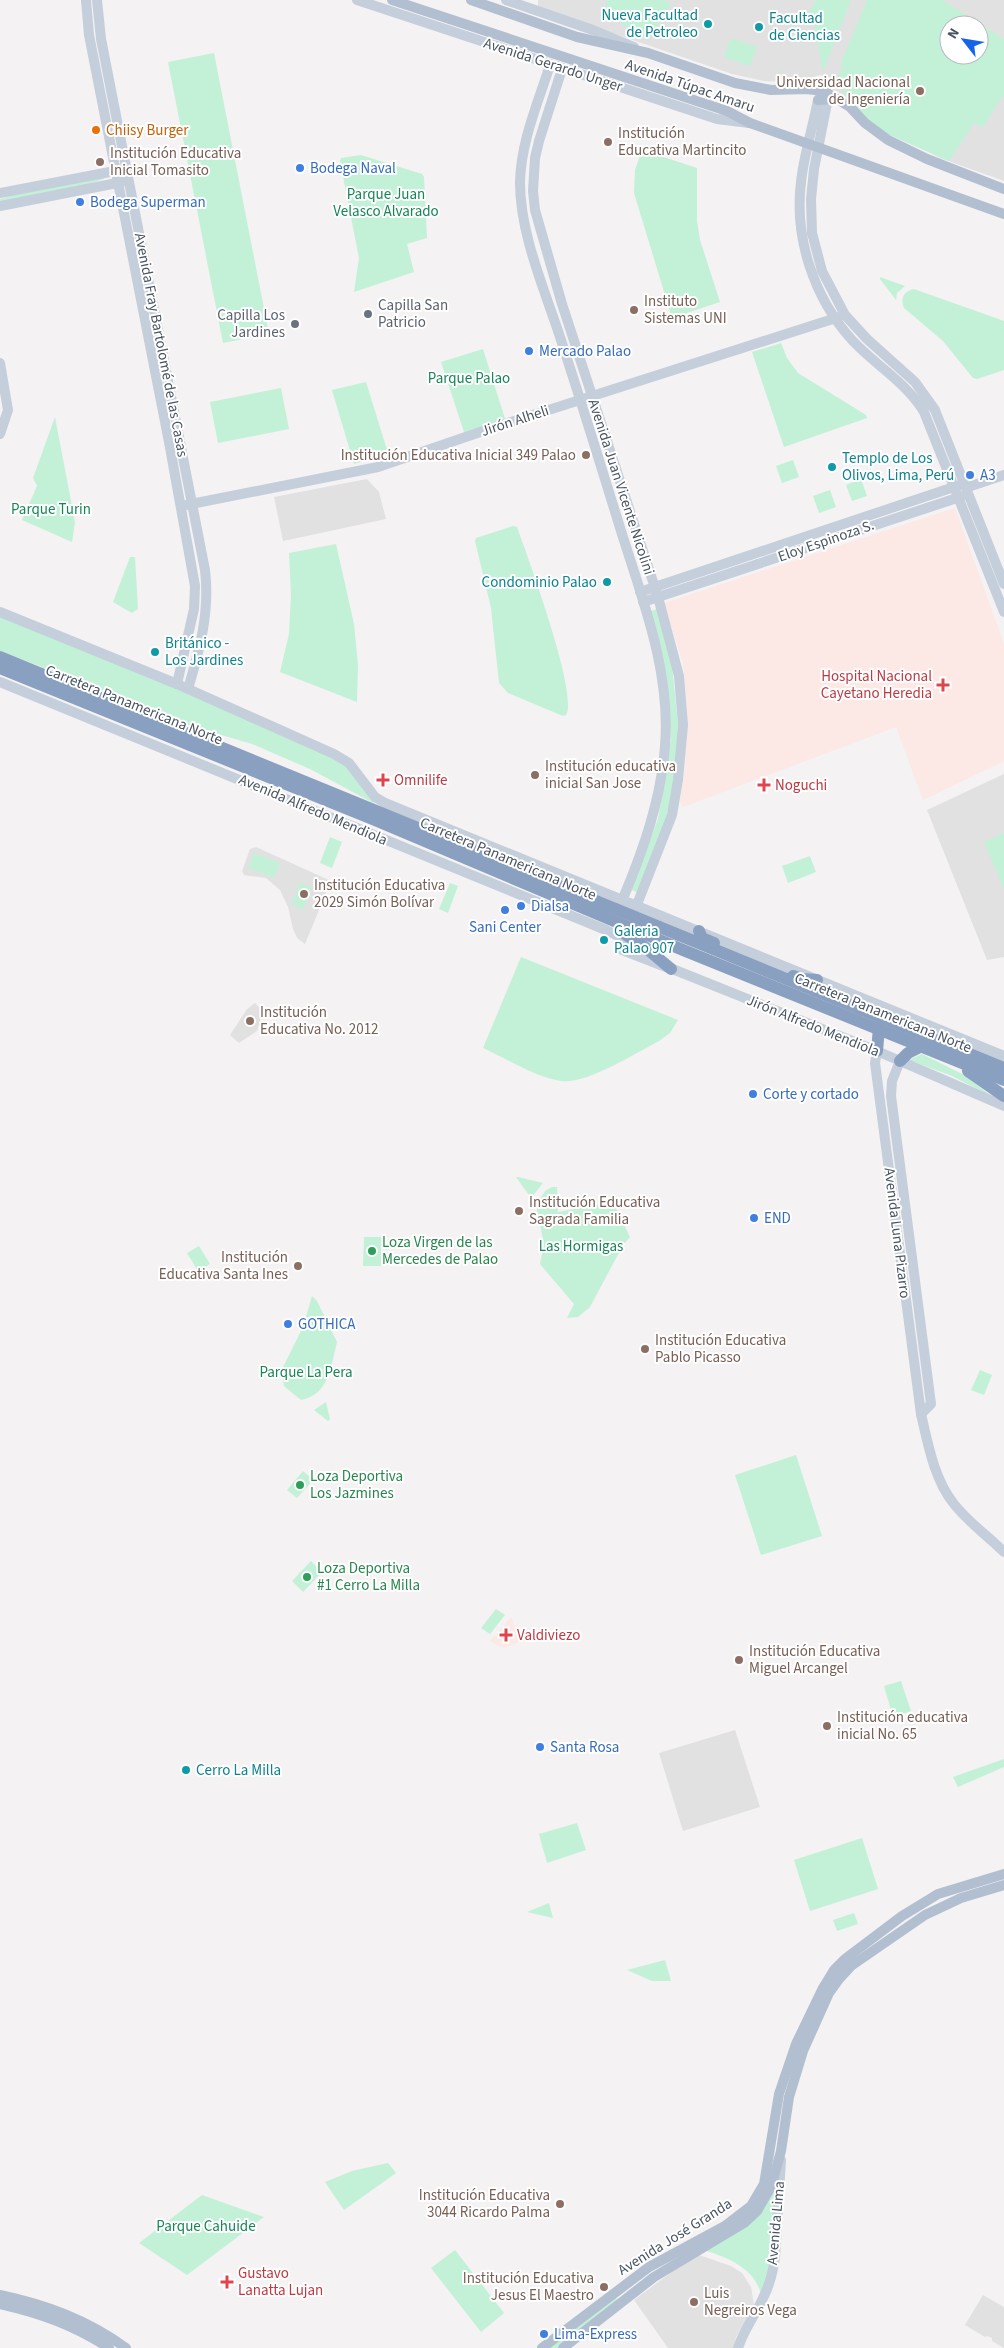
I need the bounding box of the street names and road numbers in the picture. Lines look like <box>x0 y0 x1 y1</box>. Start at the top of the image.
street label: Avenida Gerardo Unger <box>481 33 626 98</box>
street label: Avenida Túpac Amaru <box>622 54 758 118</box>
street label: Avenida Fray Bartolomé de las Casas <box>129 231 193 459</box>
street label: Avenida Juan Vicente Nicolini <box>583 396 659 578</box>
street label: Jirón Alheli <box>478 400 552 442</box>
street label: Eloy Espinoza S. <box>775 515 877 567</box>
street label: Carretera Panamericana Norte <box>42 660 226 750</box>
street label: Avenida Alfredo Mendiola <box>235 769 391 851</box>
street label: Carretera Panamericana Norte <box>417 812 599 906</box>
street label: Carretera Panamericana Norte <box>791 968 975 1058</box>
street label: Jirón Alfredo Mendiola <box>743 990 883 1062</box>
street label: Avenida Luna Pizarro <box>879 1166 915 1300</box>
street label: Avenida Lima <box>762 2180 790 2266</box>
street label: Avenida José Granda <box>614 2193 736 2281</box>

